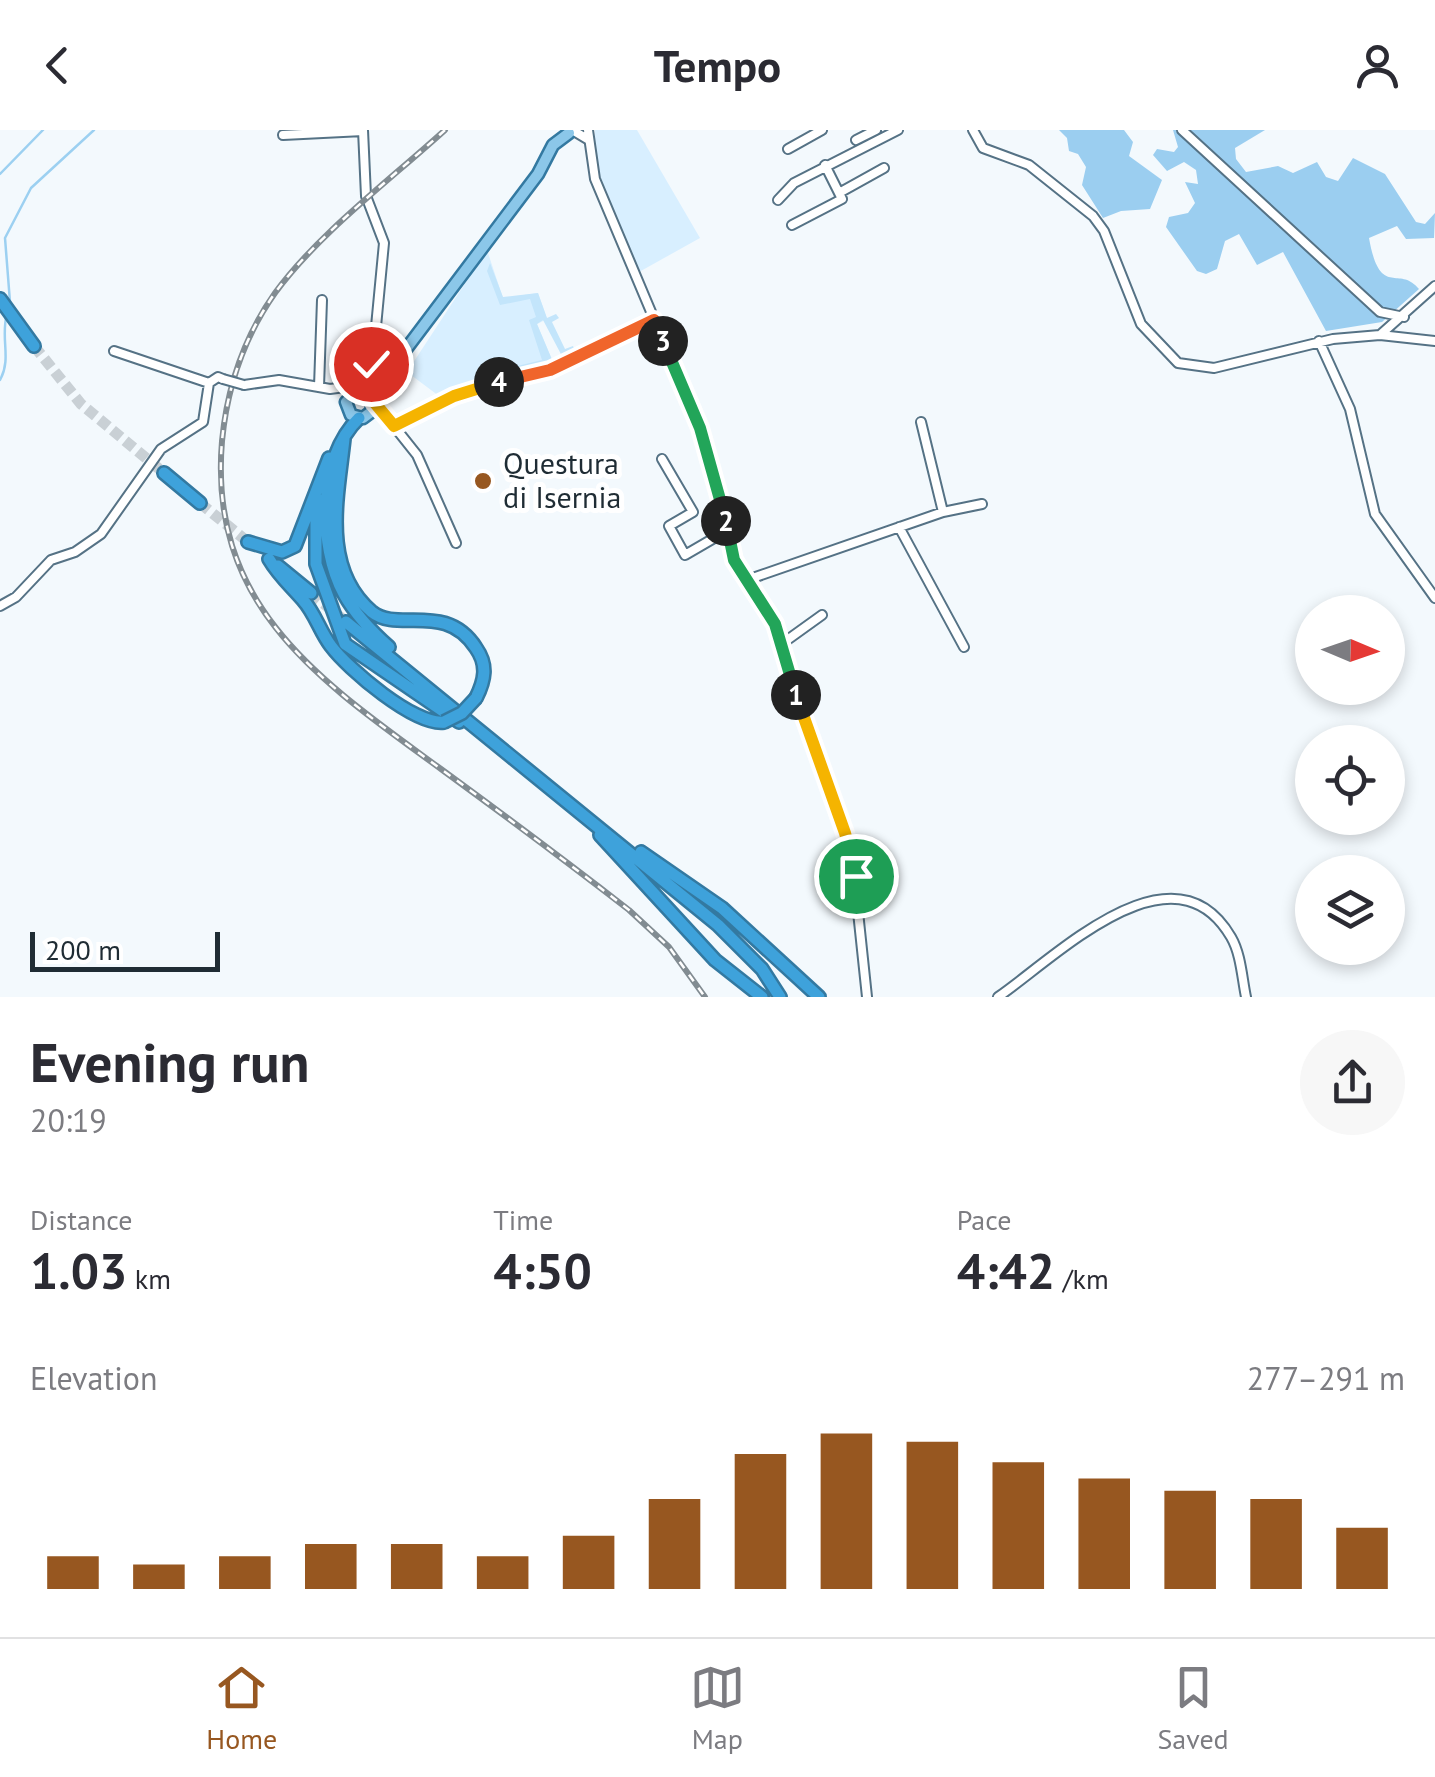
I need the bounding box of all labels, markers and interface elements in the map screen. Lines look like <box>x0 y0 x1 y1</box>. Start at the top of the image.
text: Tempo <box>654 36 781 94</box>
icon: back <box>30 38 85 93</box>
icon: person <box>1350 38 1405 93</box>
pin: 3 <box>638 316 688 366</box>
pin <box>329 322 414 407</box>
text: 3 <box>655 322 671 359</box>
icon: check <box>344 337 399 392</box>
pin: 4 <box>474 357 524 407</box>
text: 4 <box>491 363 507 400</box>
place label: Questura di Isernia <box>503 443 621 516</box>
marker: Questura di Isernia <box>472 470 494 492</box>
pin: 2 <box>701 496 751 546</box>
text: 2 <box>718 502 734 539</box>
north arrow <box>1295 595 1405 705</box>
map controls <box>1295 595 1405 965</box>
pin: 1 <box>771 670 821 720</box>
text: 1 <box>788 676 804 713</box>
button: locate <box>1295 725 1405 835</box>
pin <box>814 834 899 919</box>
icon: arrive <box>829 849 884 904</box>
button: layers <box>1295 855 1405 965</box>
scale bar <box>30 927 220 971</box>
text: 200 m <box>45 931 121 968</box>
text: Evening run <box>30 1026 310 1097</box>
button: share <box>1300 1030 1405 1135</box>
text: 20:19 <box>30 1099 107 1141</box>
text: Distance <box>30 1201 133 1238</box>
text: Time <box>493 1201 553 1238</box>
text: Pace <box>957 1201 1011 1238</box>
text: 1.03 <box>30 1238 127 1303</box>
text: 4:50 <box>493 1238 592 1303</box>
text: 4:42 <box>957 1238 1055 1303</box>
text: km <box>127 1260 171 1297</box>
text: /km <box>1055 1260 1109 1297</box>
text: Elevation <box>30 1357 157 1399</box>
text: 277–291 m <box>1247 1357 1405 1399</box>
tab: Home <box>206 1660 277 1757</box>
tab: Map <box>690 1660 745 1757</box>
tab: Saved <box>1157 1660 1229 1757</box>

